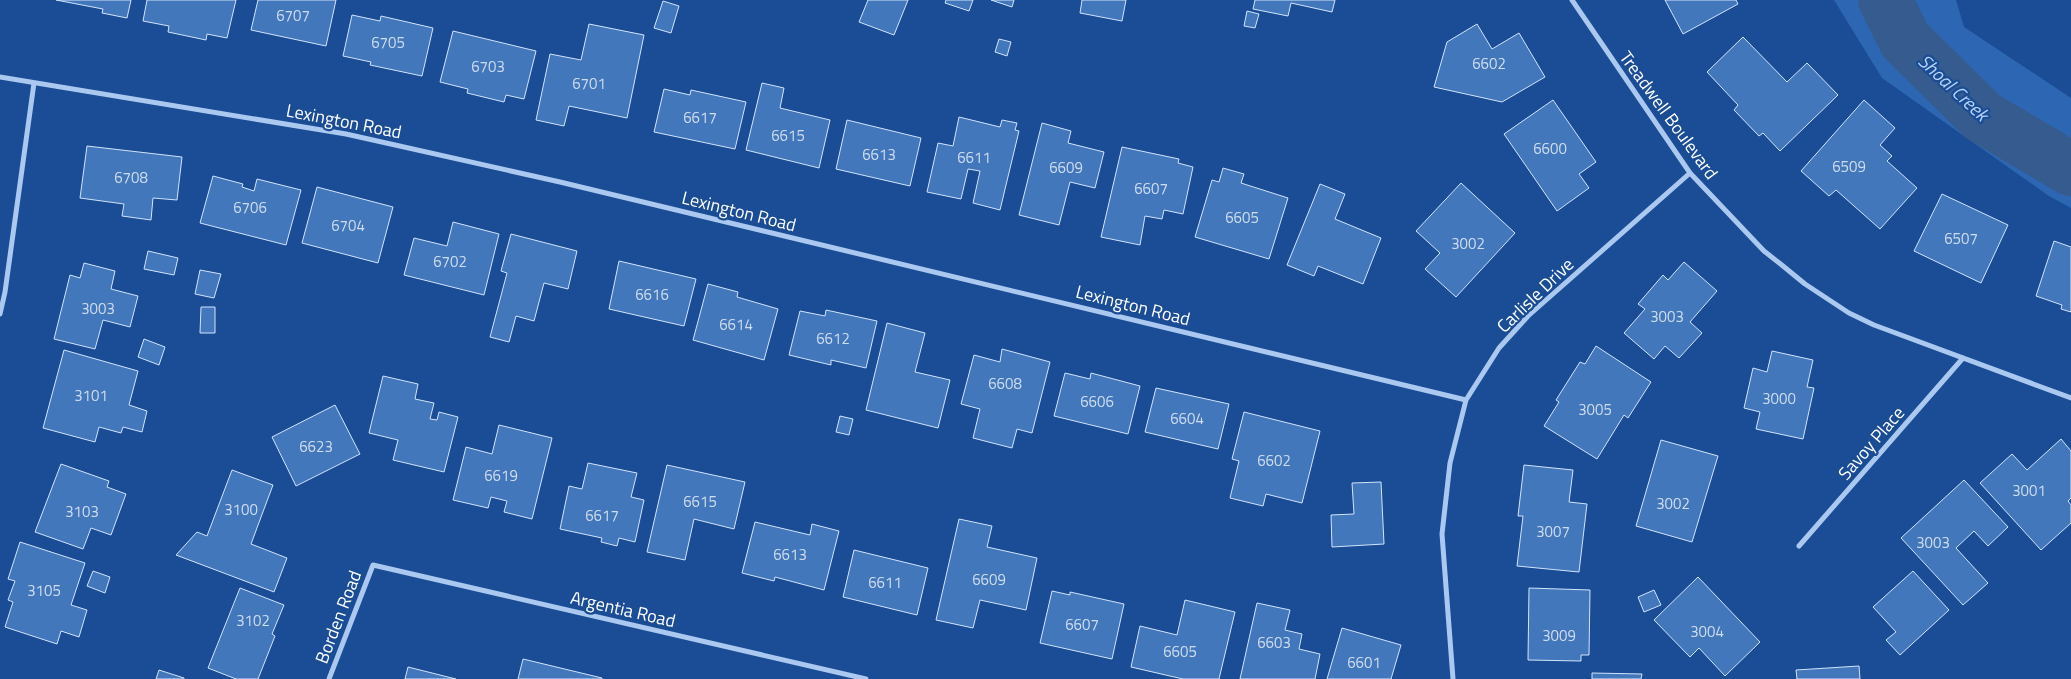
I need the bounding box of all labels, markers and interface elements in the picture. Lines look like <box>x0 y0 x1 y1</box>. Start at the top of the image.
house number: 6707 <box>276 4 310 27</box>
house number: 6705 <box>371 31 405 54</box>
street label: Treadwell Boulevard <box>1613 45 1725 185</box>
water label: Shoal Creek <box>1912 47 1998 129</box>
house number: 6602 <box>1472 52 1506 75</box>
house number: 6703 <box>471 55 505 78</box>
house number: 6701 <box>572 72 606 95</box>
street label: Lexington Road <box>284 97 404 145</box>
house number: 6617 <box>683 106 717 129</box>
house number: 6615 <box>771 124 805 147</box>
house number: 6600 <box>1533 137 1567 160</box>
house number: 6613 <box>862 143 896 166</box>
house number: 6611 <box>957 146 991 169</box>
house number: 6509 <box>1832 155 1866 178</box>
house number: 6609 <box>1049 156 1083 179</box>
house number: 6708 <box>114 166 148 189</box>
house number: 6607 <box>1134 177 1168 200</box>
street label: Lexington Road <box>679 184 799 238</box>
house number: 6706 <box>233 196 267 219</box>
house number: 6605 <box>1225 206 1259 229</box>
house number: 6704 <box>331 214 365 237</box>
house number: 6507 <box>1944 227 1978 250</box>
house number: 3002 <box>1451 232 1485 255</box>
house number: 6702 <box>433 250 467 273</box>
street label: Carlisle Drive <box>1490 251 1580 339</box>
street label: Lexington Road <box>1073 278 1193 332</box>
house number: 6616 <box>635 283 669 306</box>
house number: 3003 <box>81 297 115 320</box>
house number: 3003 <box>1650 305 1684 328</box>
house number: 6614 <box>719 313 753 336</box>
house number: 6612 <box>816 327 850 350</box>
house number: 6608 <box>988 372 1022 395</box>
house number: 3101 <box>74 384 108 407</box>
house number: 3000 <box>1762 387 1796 410</box>
house number: 6606 <box>1080 390 1114 413</box>
house number: 3005 <box>1578 398 1612 421</box>
street label: Savoy Place <box>1831 400 1911 486</box>
house number: 6604 <box>1170 407 1204 430</box>
house number: 6623 <box>299 435 333 458</box>
house number: 6602 <box>1257 449 1291 472</box>
house number: 6619 <box>484 464 518 487</box>
house number: 3001 <box>2012 479 2046 502</box>
house number: 6615 <box>683 490 717 513</box>
house number: 3002 <box>1656 492 1690 515</box>
house number: 3100 <box>224 498 258 521</box>
house number: 3103 <box>65 500 99 523</box>
house number: 6617 <box>585 504 619 527</box>
house number: 3007 <box>1536 520 1570 543</box>
house number: 3003 <box>1916 531 1950 554</box>
house number: 6613 <box>773 543 807 566</box>
street label: Borden Road <box>308 567 368 667</box>
house number: 6609 <box>972 568 1006 591</box>
house number: 6611 <box>868 571 902 594</box>
house number: 3105 <box>27 579 61 602</box>
street label: Argentia Road <box>568 584 678 634</box>
house number: 3102 <box>236 609 270 632</box>
house number: 6607 <box>1065 613 1099 636</box>
house number: 3004 <box>1690 620 1724 643</box>
house number: 3009 <box>1542 624 1576 647</box>
house number: 6603 <box>1257 631 1291 654</box>
house number: 6605 <box>1163 640 1197 663</box>
house number: 6601 <box>1347 651 1381 674</box>

